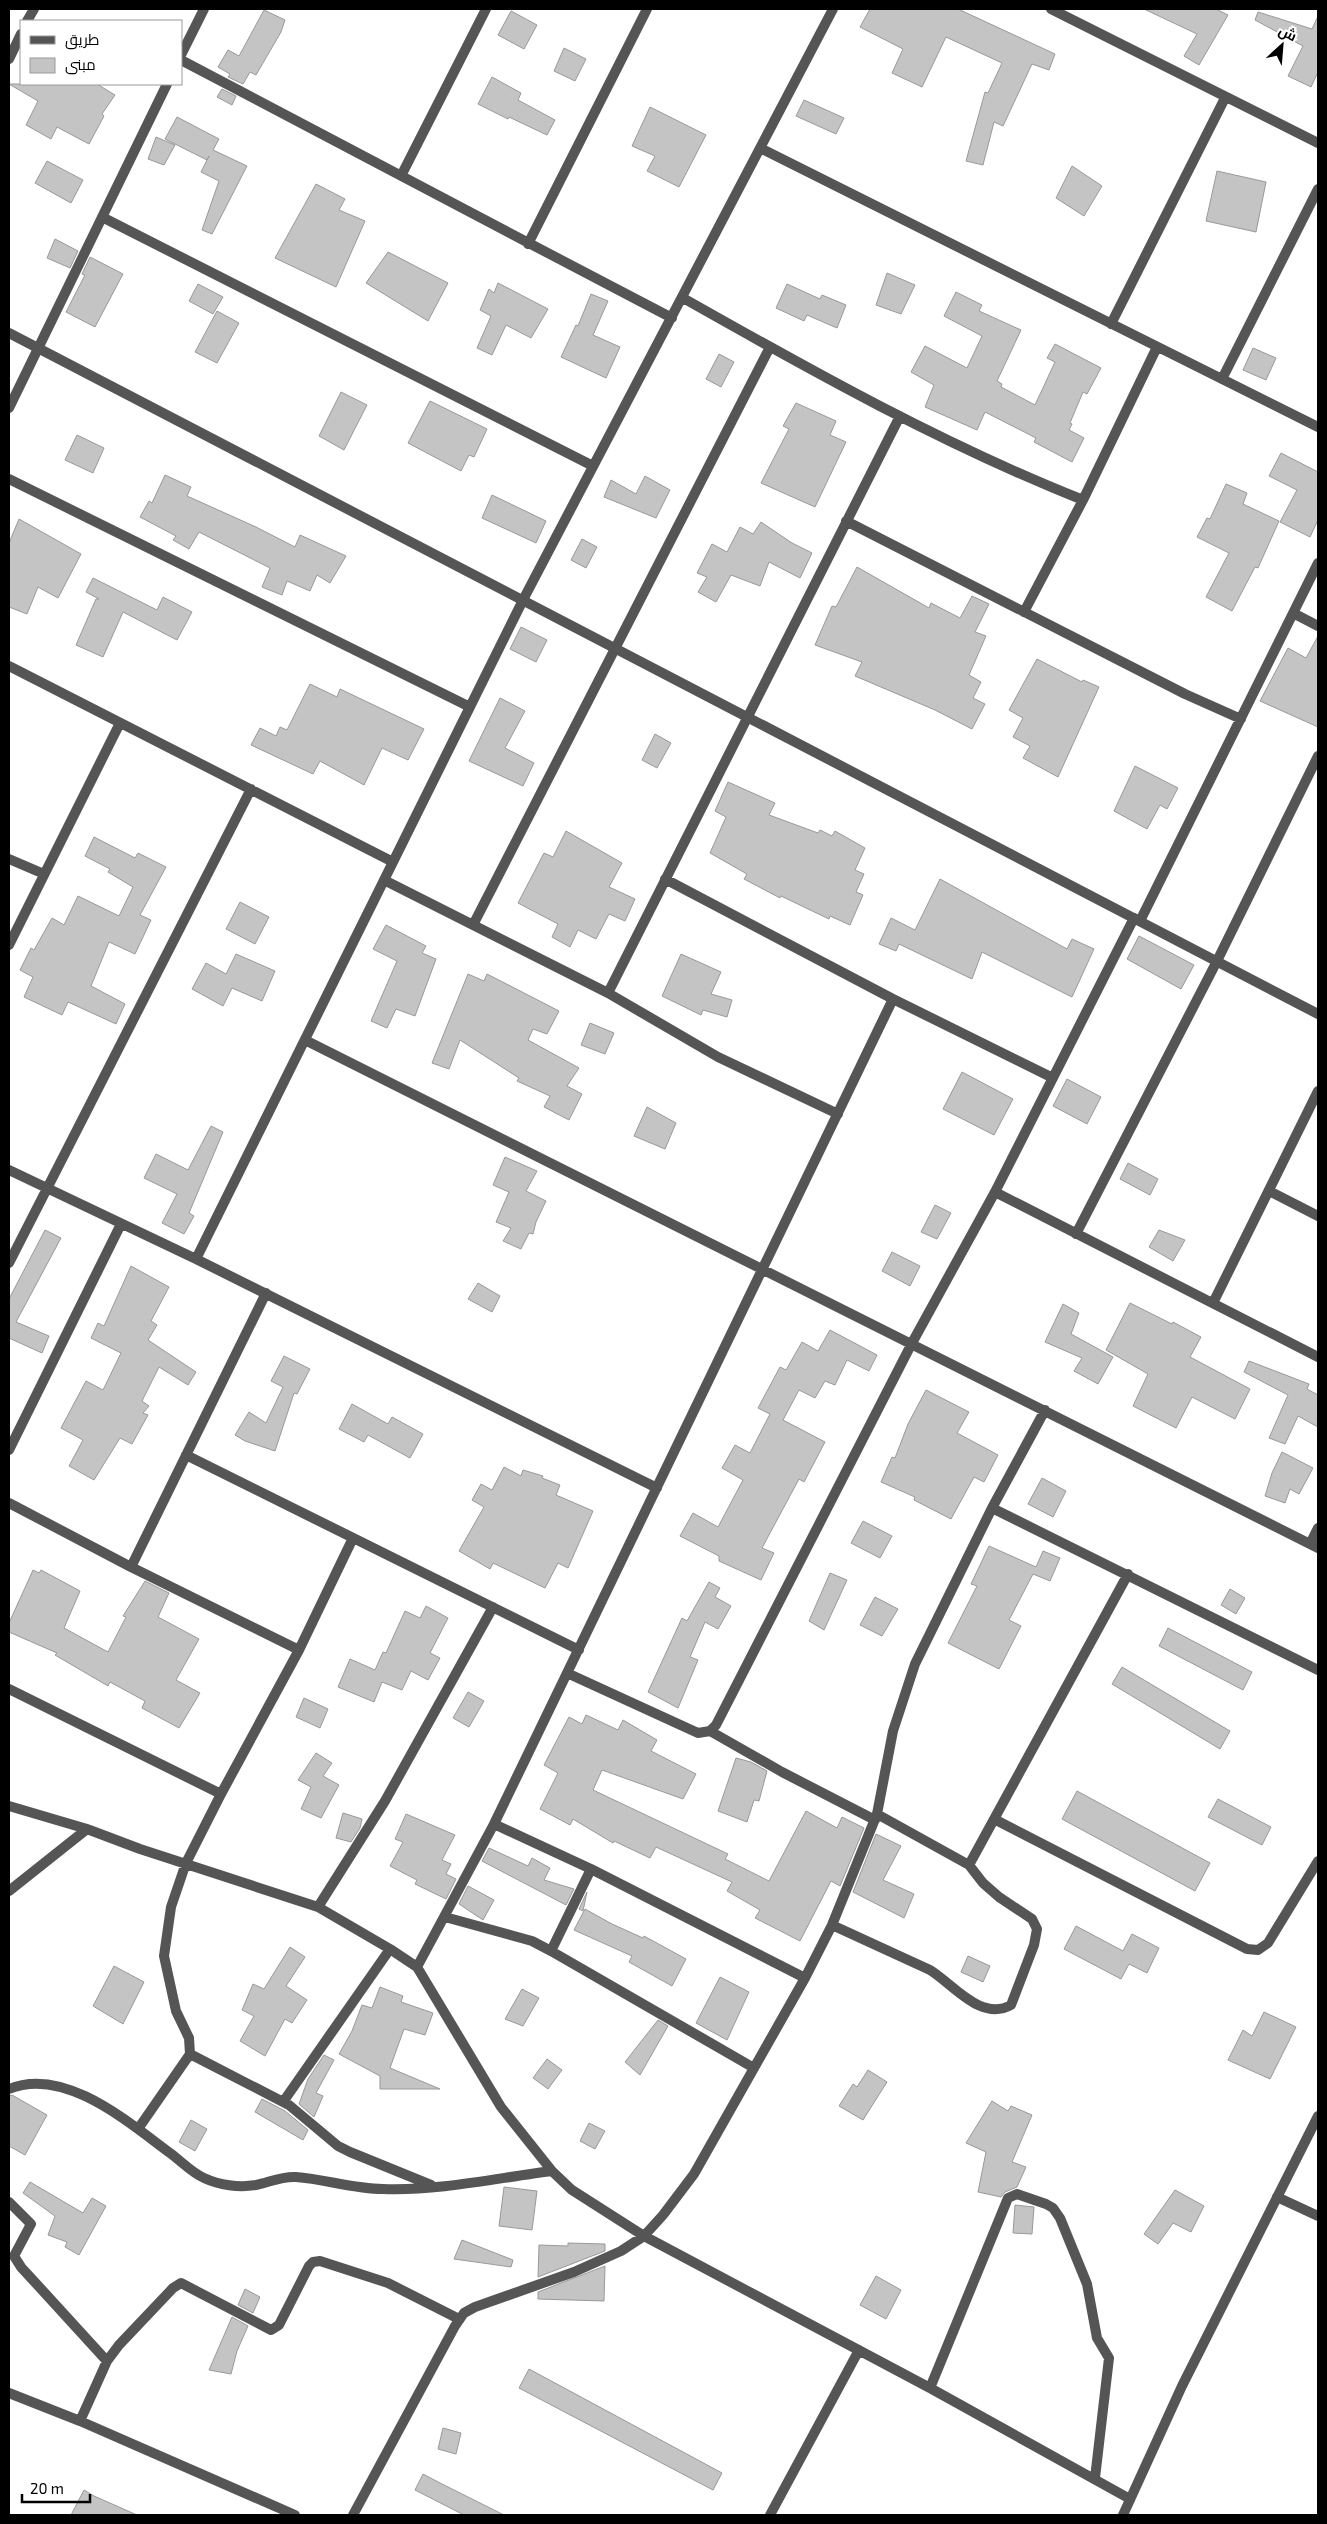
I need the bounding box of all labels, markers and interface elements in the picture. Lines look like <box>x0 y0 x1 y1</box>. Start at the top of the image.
legend <box>20 20 182 85</box>
north arrow <box>1257 20 1307 70</box>
text: ش <box>1276 21 1300 45</box>
text: طريق <box>65 30 99 50</box>
text: مبنى <box>65 55 96 75</box>
scale bar <box>22 2472 90 2504</box>
text: 20 m <box>30 2479 64 2497</box>

